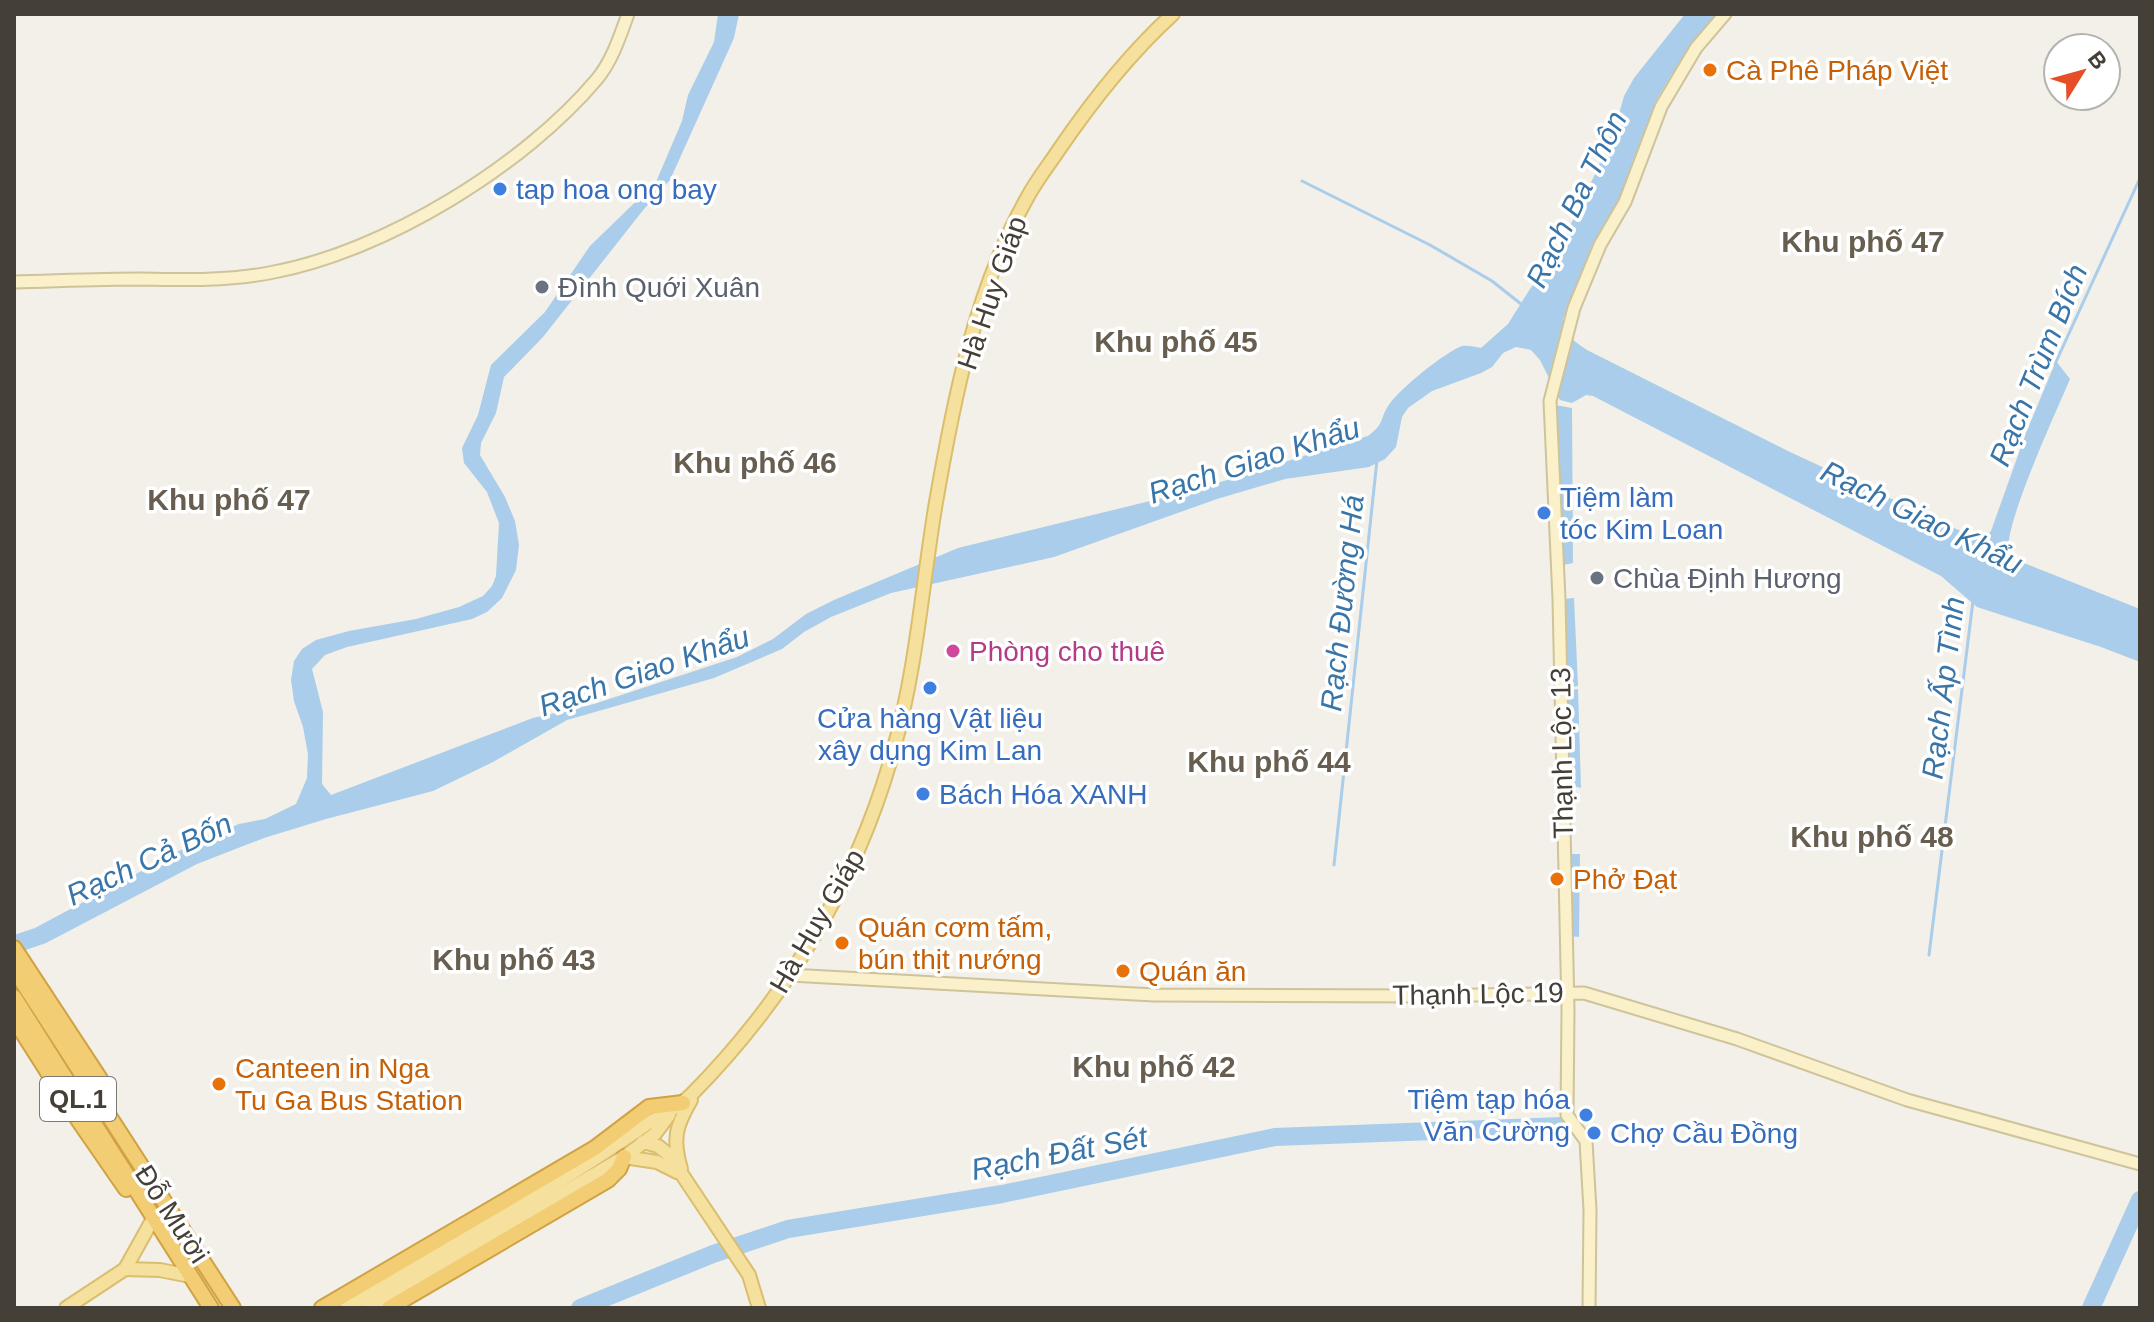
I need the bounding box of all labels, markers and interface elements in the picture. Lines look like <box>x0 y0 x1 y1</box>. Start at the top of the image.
north arrow <box>2042 32 2122 112</box>
text: B <box>2083 46 2112 74</box>
place label: Cà Phê Pháp Việt <box>1726 55 1948 86</box>
marker: Cà Phê Pháp Việt <box>1701 61 1719 79</box>
water label: Rạch Ba Thôn <box>1519 106 1633 292</box>
place label: tap hoa ong bay <box>516 174 717 205</box>
marker: tap hoa ong bay <box>491 180 509 198</box>
street label: Hà Huy Giáp <box>951 212 1033 374</box>
district label: Khu phố 47 <box>1781 225 1945 258</box>
water label: Rạch Trùm Bích <box>1983 259 2093 471</box>
place label: Đình Quới Xuân <box>558 272 760 303</box>
marker: Đình Quới Xuân <box>533 278 551 296</box>
district label: Khu phố 45 <box>1094 325 1258 358</box>
water label: Rạch Giao Khẩu <box>1144 410 1364 510</box>
district label: Khu phố 46 <box>673 446 837 479</box>
water label: Rạch Giao Khẩu <box>1816 454 2028 580</box>
place label: Tiệm làm tóc Kim Loan <box>1560 482 1723 545</box>
district label: Khu phố 47 <box>147 483 311 516</box>
water label: Rạch Đường Há <box>1314 493 1370 713</box>
marker: Tiệm làm tóc Kim Loan <box>1535 504 1553 522</box>
place label: Chùa Định Hương <box>1613 563 1842 594</box>
marker: Chùa Định Hương <box>1588 569 1606 587</box>
water label: Rạch Ấp Tình <box>1915 595 1971 781</box>
water label: Rạch Giao Khẩu <box>535 619 754 722</box>
place label: Phòng cho thuê <box>969 636 1165 667</box>
marker: Phòng cho thuê <box>944 642 962 660</box>
street label: Thạnh Lộc 13 <box>1545 667 1579 839</box>
marker: Cửa hàng Vật liệu xây dụng Kim Lan <box>921 679 939 697</box>
place label: Cửa hàng Vật liệu xây dụng Kim Lan <box>817 703 1043 766</box>
district label: Khu phố 44 <box>1187 745 1351 778</box>
place label: Bách Hóa XANH <box>939 779 1148 810</box>
marker: Bách Hóa XANH <box>914 785 932 803</box>
water label: Rạch Cả Bốn <box>61 806 237 912</box>
district label: Khu phố 48 <box>1790 820 1954 853</box>
street label: Hà Huy Giáp <box>764 844 870 998</box>
place label: Phở Đạt <box>1573 864 1677 895</box>
marker: Phở Đạt <box>1548 870 1566 888</box>
place label: Quán cơm tấm, bún thịt nướng <box>858 912 1052 975</box>
marker: Quán cơm tấm, bún thịt nướng <box>833 934 851 952</box>
district label: Khu phố 43 <box>432 943 596 976</box>
place label: Quán ăn <box>1139 956 1246 987</box>
marker: Quán ăn <box>1114 962 1132 980</box>
street label: Thạnh Lộc 19 <box>1392 977 1564 1011</box>
district label: Khu phố 42 <box>1072 1050 1236 1083</box>
place label: Canteen in Nga Tu Ga Bus Station <box>235 1053 463 1116</box>
marker: Canteen in Nga Tu Ga Bus Station <box>210 1075 228 1093</box>
road number: QL.1 <box>40 1077 116 1121</box>
place label: Tiệm tạp hóa Văn Cường <box>1408 1084 1570 1147</box>
marker: Tiệm tạp hóa Văn Cường <box>1577 1106 1595 1124</box>
place label: Chợ Cầu Đồng <box>1610 1118 1798 1149</box>
water label: Rạch Đất Sét <box>968 1119 1151 1186</box>
marker: Chợ Cầu Đồng <box>1585 1124 1603 1142</box>
street label: Đỗ Mười <box>129 1159 215 1269</box>

